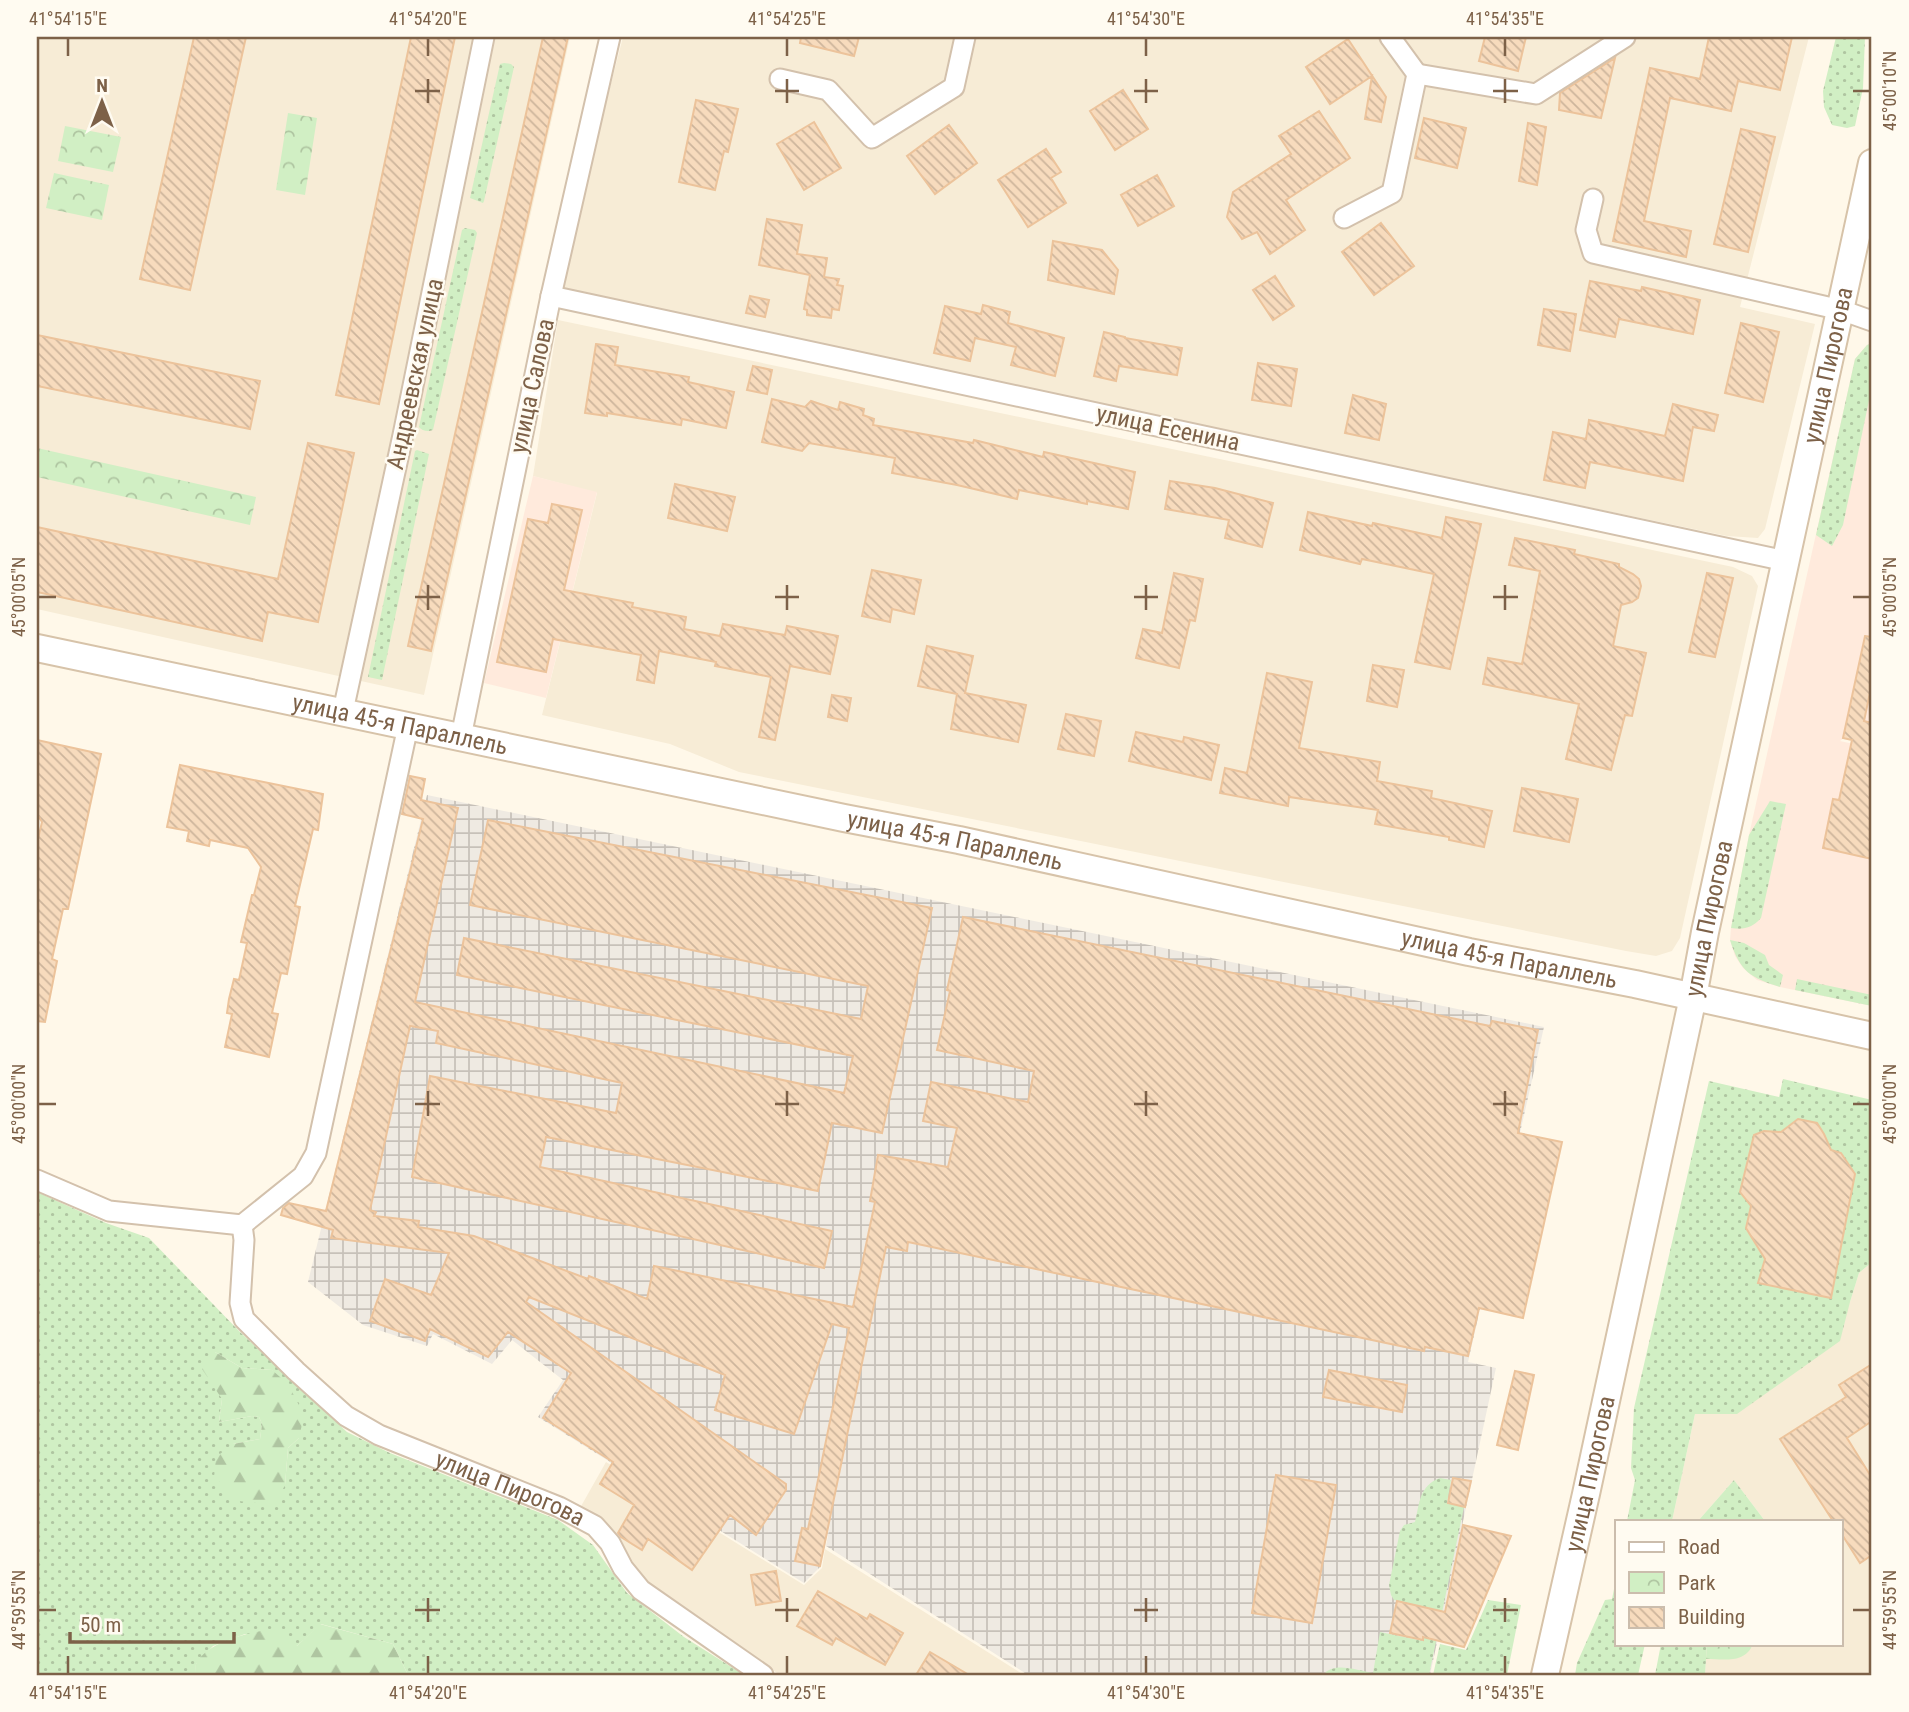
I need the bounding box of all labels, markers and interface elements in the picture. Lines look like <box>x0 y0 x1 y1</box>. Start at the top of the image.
text: 41°54'15"E <box>29 8 107 29</box>
text: 41°54'20"E <box>389 8 467 29</box>
text: 41°54'25"E <box>748 8 826 29</box>
text: 41°54'30"E <box>1107 8 1185 29</box>
text: 41°54'35"E <box>1466 8 1544 29</box>
text: 45°00'10"N <box>1879 51 1900 131</box>
north arrow <box>66 66 136 136</box>
text: N <box>96 74 108 97</box>
street label: Андреевская улица <box>381 276 449 472</box>
street label: улица Пирогова <box>1798 285 1859 446</box>
street label: улица Салова <box>504 316 560 456</box>
street label: улица Есенина <box>1094 399 1242 457</box>
text: 45°00'05"N <box>8 557 29 637</box>
text: 45°00'05"N <box>1879 557 1900 637</box>
street label: улица 45-я Параллель <box>290 688 510 761</box>
street label: улица 45-я Параллель <box>845 805 1066 876</box>
street label: улица Пирогова <box>1679 838 1739 999</box>
street label: улица 45-я Параллель <box>1399 924 1620 994</box>
text: 45°00'00"N <box>8 1064 29 1144</box>
text: 45°00'00"N <box>1879 1064 1900 1144</box>
street label: улица Пирогова <box>1559 1393 1621 1555</box>
street label: улица Пирогова <box>431 1445 589 1532</box>
legend <box>1615 1520 1842 1646</box>
text: Road <box>1678 1535 1720 1559</box>
text: 44°59'55"N <box>8 1570 29 1650</box>
text: 44°59'55"N <box>1879 1570 1900 1650</box>
text: Park <box>1678 1571 1716 1595</box>
scale bar <box>70 1600 234 1644</box>
text: Building <box>1678 1605 1745 1629</box>
text: 50 m <box>80 1613 121 1637</box>
text: 41°54'15"E <box>29 1682 107 1703</box>
text: 41°54'20"E <box>389 1682 467 1703</box>
text: 41°54'25"E <box>748 1682 826 1703</box>
text: 41°54'30"E <box>1107 1682 1185 1703</box>
text: 41°54'35"E <box>1466 1682 1544 1703</box>

